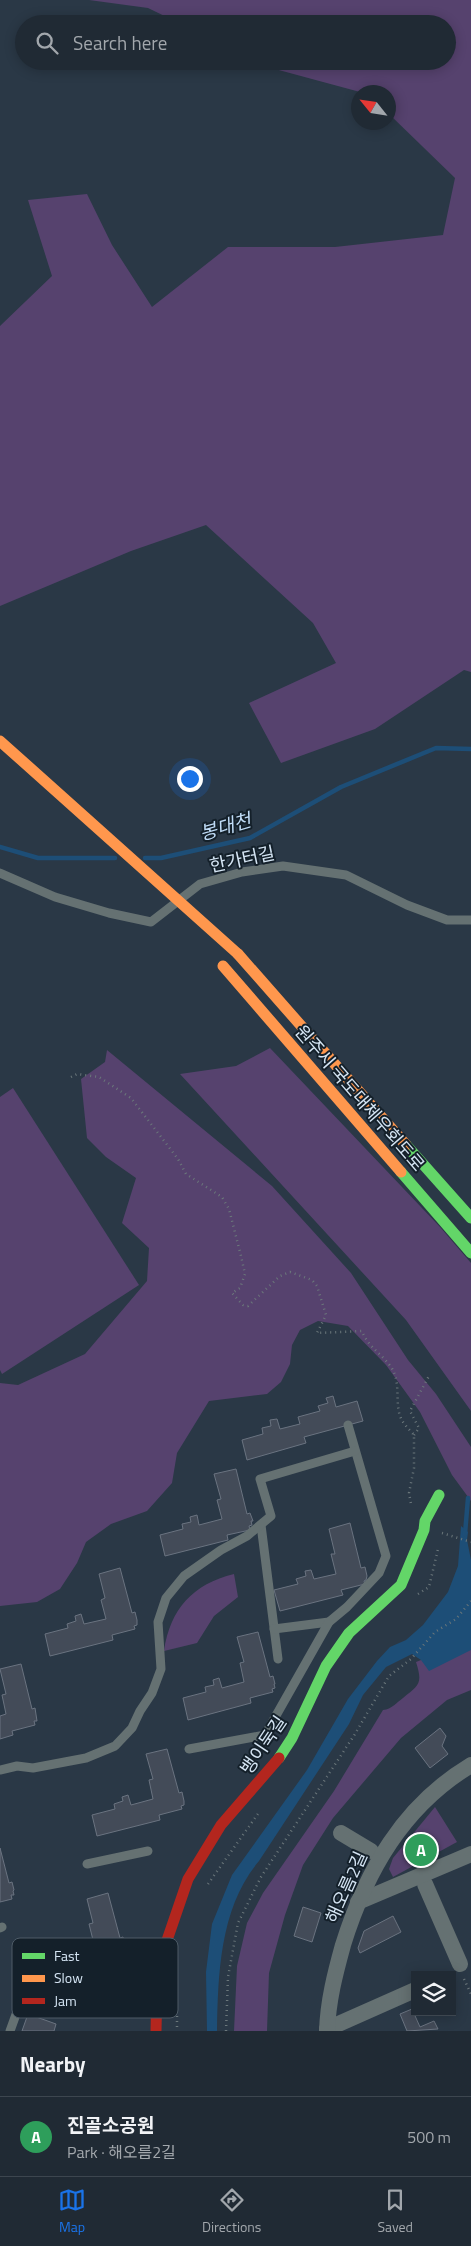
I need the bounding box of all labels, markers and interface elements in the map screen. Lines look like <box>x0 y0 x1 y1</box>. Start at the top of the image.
search box <box>15 15 456 70</box>
text: Search here <box>73 28 167 57</box>
icon: search <box>33 29 61 57</box>
north arrow <box>351 85 396 130</box>
your location <box>177 766 203 792</box>
water label: 봉대천 <box>196 804 256 847</box>
street label: 한가터길 <box>207 839 277 879</box>
street label: 원주시 국도대체우회도로 <box>289 1019 431 1177</box>
street label: 뱅이둑길 <box>233 1710 293 1780</box>
pin: A <box>405 1831 437 1869</box>
street label: 해오름2길 <box>318 1847 374 1927</box>
legend <box>12 1938 178 2018</box>
text: Fast <box>54 1945 79 1966</box>
text: Slow <box>54 1967 83 1988</box>
map controls <box>411 1971 456 2016</box>
button: layers <box>411 1971 456 2016</box>
text: Jam <box>54 1990 77 2011</box>
text: Nearby <box>20 2048 85 2080</box>
text: 진골소공원 <box>67 2110 154 2139</box>
text: A <box>31 2125 41 2149</box>
text: 500 m <box>407 2125 451 2149</box>
text: Park · 해오름2길 <box>67 2140 176 2164</box>
tab: Map <box>58 2186 86 2237</box>
tab: Directions <box>202 2186 261 2237</box>
tab: Saved <box>377 2186 413 2237</box>

